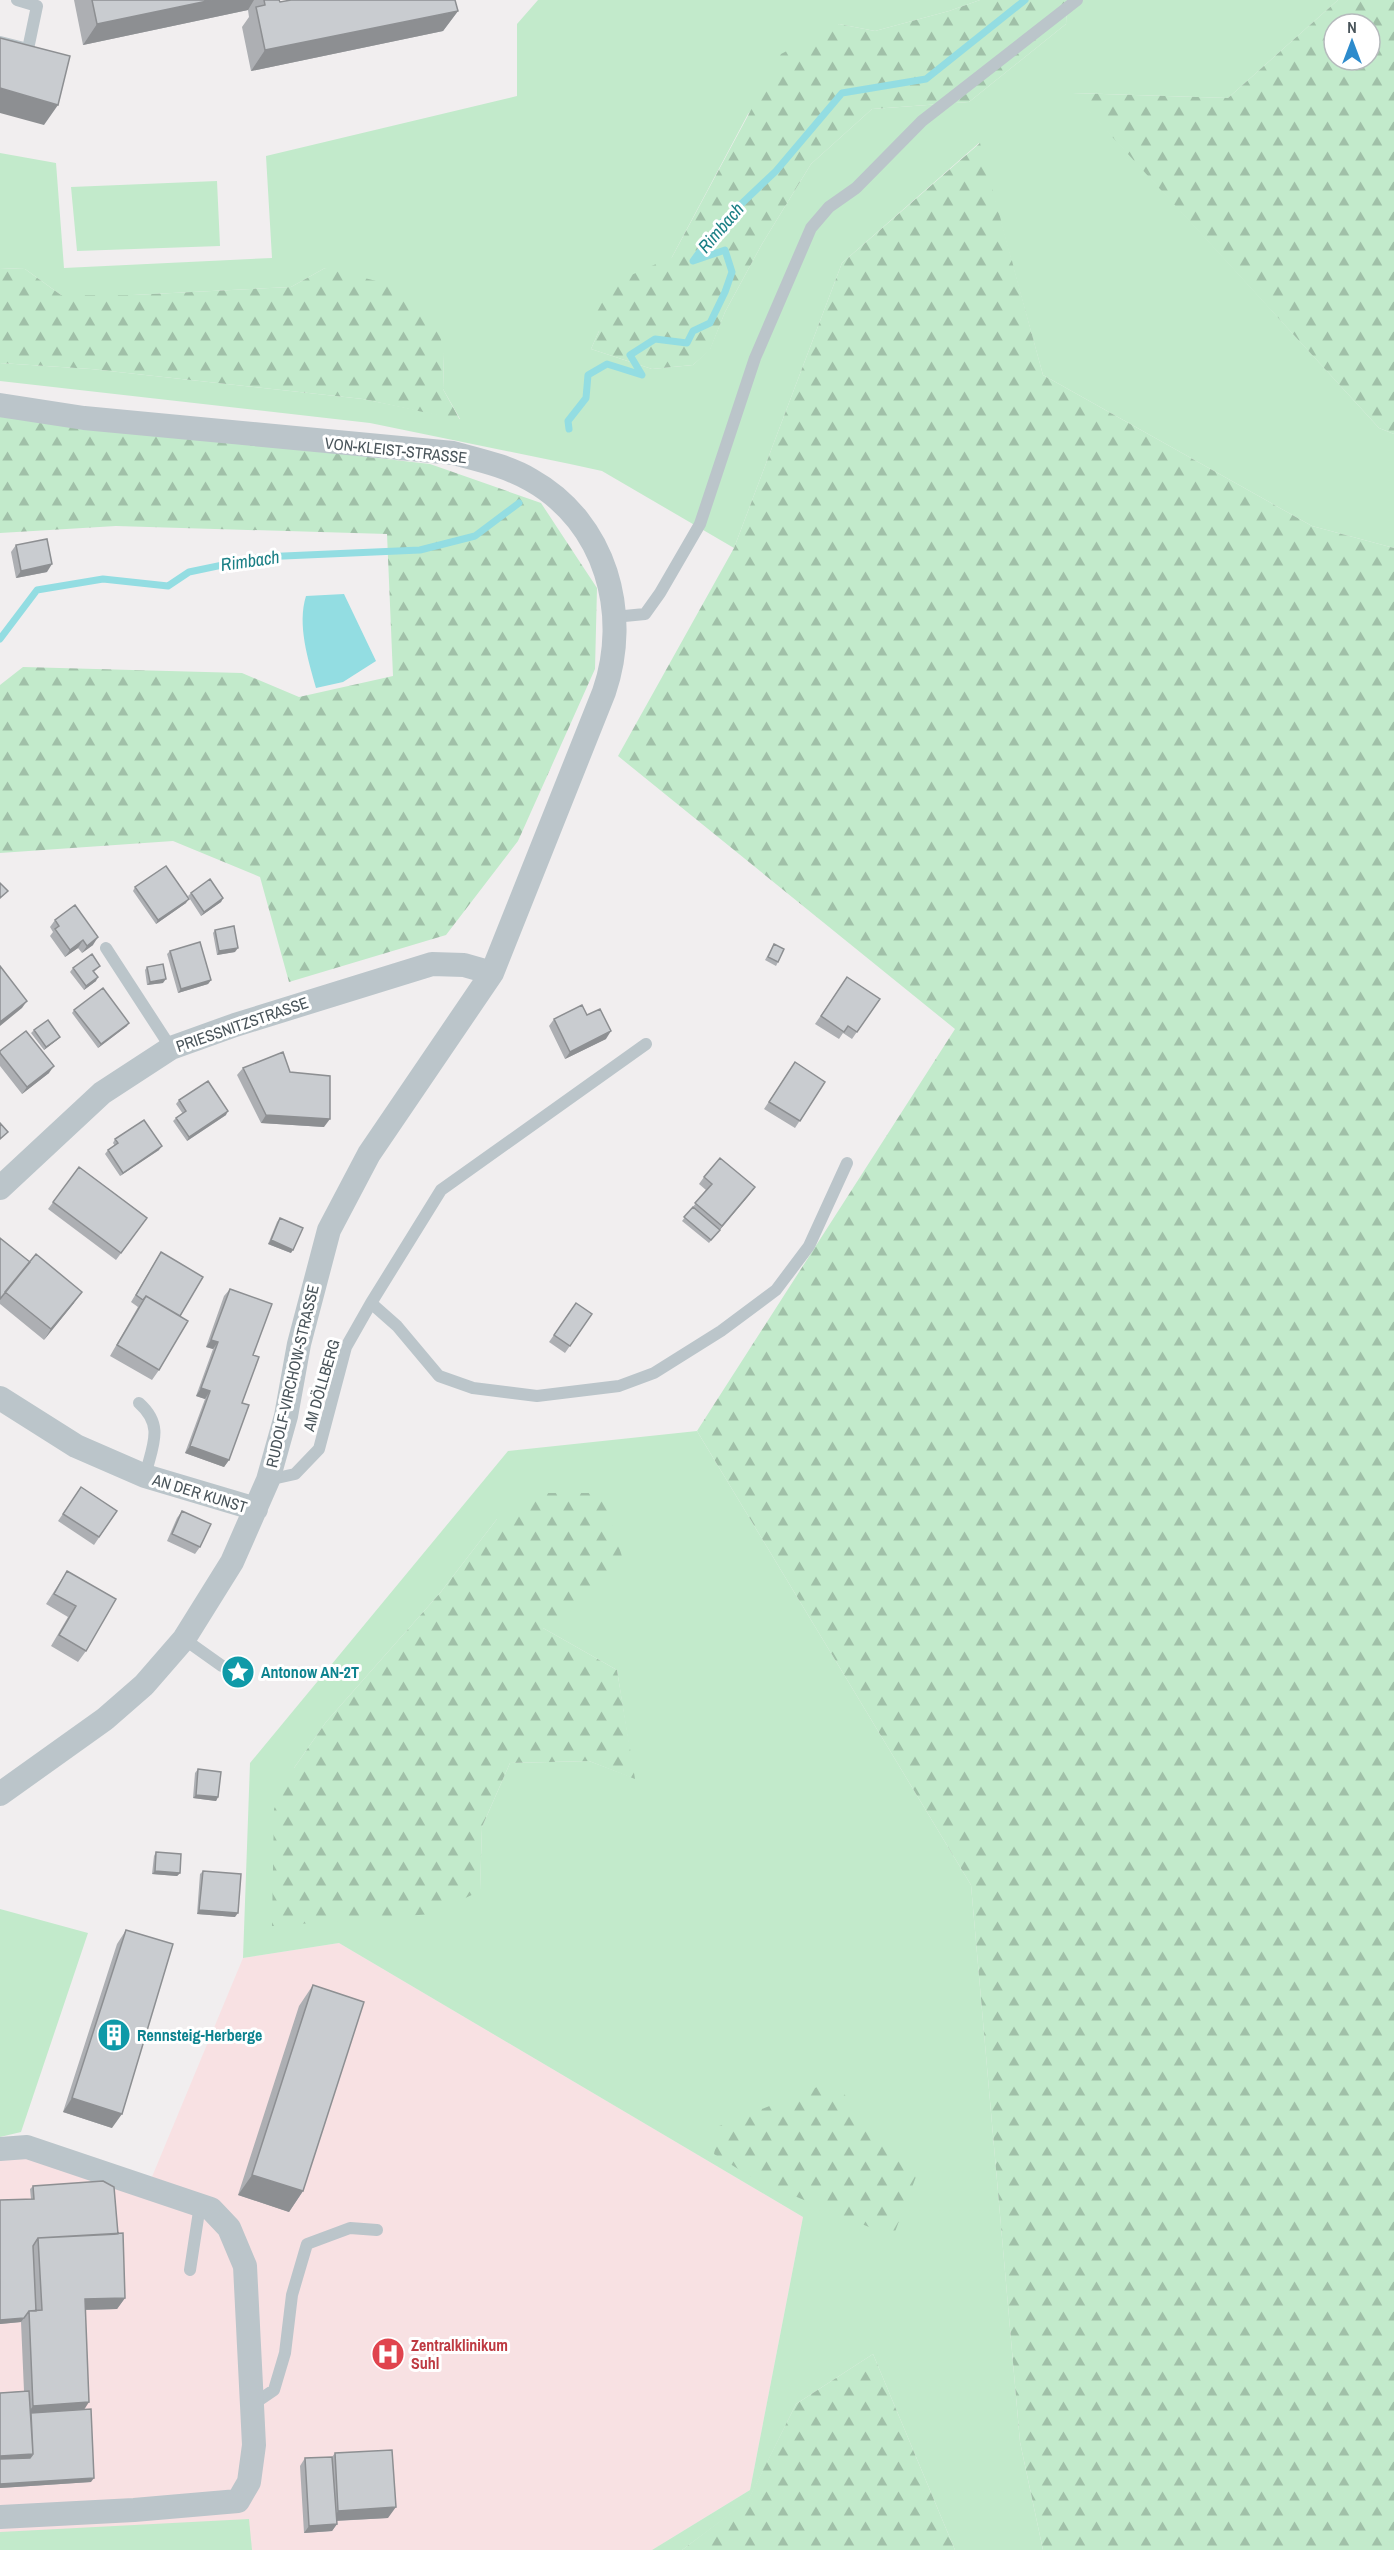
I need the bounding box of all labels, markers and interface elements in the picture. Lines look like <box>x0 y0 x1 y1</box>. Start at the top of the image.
north arrow <box>1322 12 1382 72</box>
text: N <box>1347 16 1357 38</box>
water label: Rimbach <box>692 197 749 258</box>
street label: VON-KLEIST-STRASSE <box>324 432 468 468</box>
water label: Rimbach <box>219 544 281 577</box>
street label: PRIESSNITZSTRASSE <box>173 991 311 1057</box>
street label: RUDOLF-VIRCHOW-STRASSE <box>260 1282 324 1470</box>
street label: AM DÖLLBERG <box>297 1336 345 1435</box>
street label: AN DER KUNST <box>149 1468 250 1518</box>
place icon: Antonow AN-2T <box>220 1654 256 1690</box>
place label: Antonow AN-2T <box>261 1661 359 1683</box>
building icon: Rennsteig-Herberge <box>96 2017 132 2053</box>
place label: Rennsteig-Herberge <box>137 2024 262 2046</box>
place label: Zentralklinikum Suhl <box>411 2334 508 2374</box>
hospital icon: Zentralklinikum Suhl <box>370 2336 406 2372</box>

